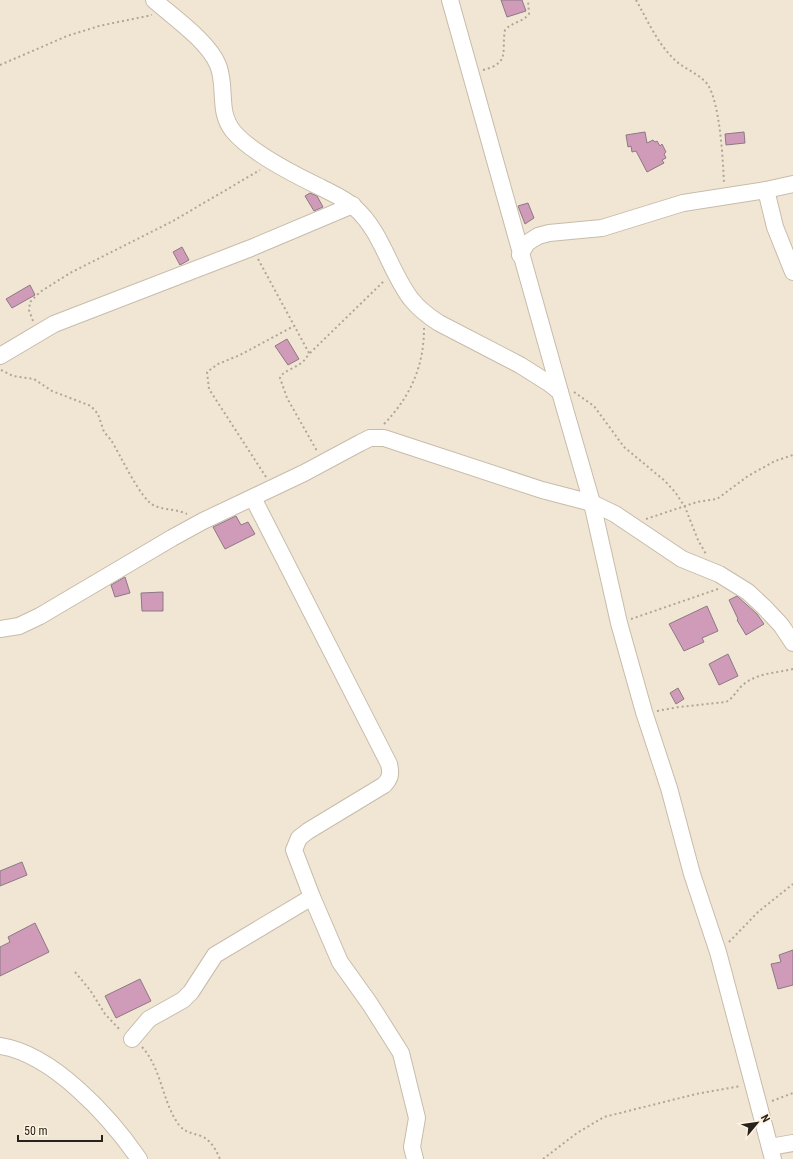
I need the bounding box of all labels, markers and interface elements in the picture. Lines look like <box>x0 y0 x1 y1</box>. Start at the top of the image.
north arrow <box>737 1103 777 1143</box>
text: N <box>758 1112 773 1125</box>
scale bar <box>18 1117 102 1143</box>
text: 50 m <box>24 1124 48 1138</box>

